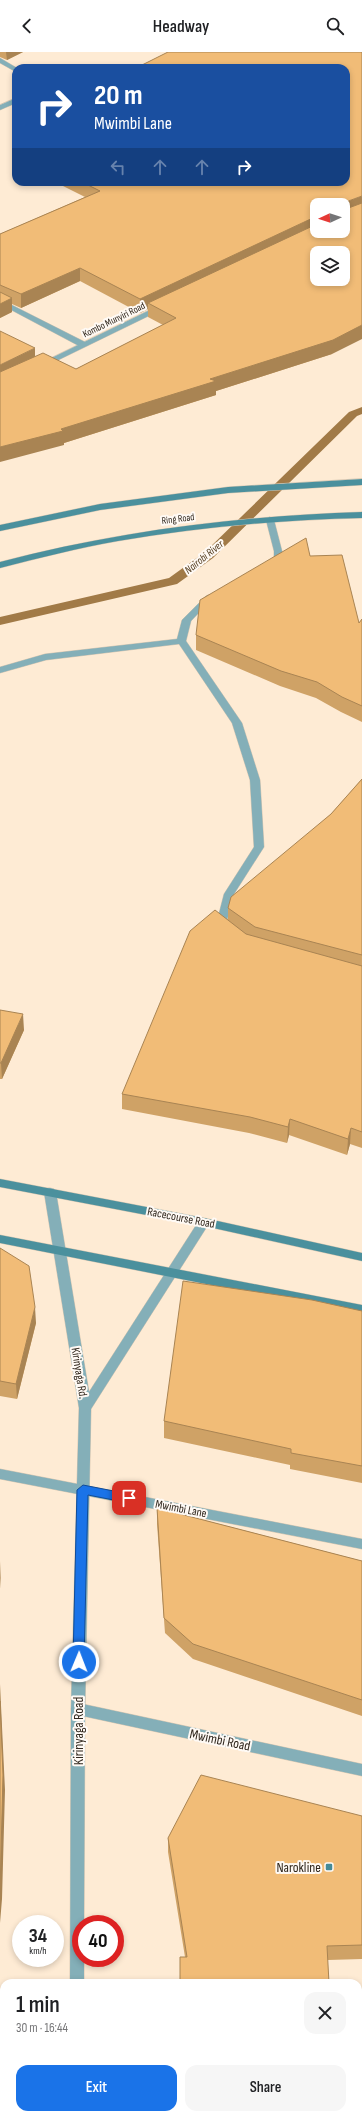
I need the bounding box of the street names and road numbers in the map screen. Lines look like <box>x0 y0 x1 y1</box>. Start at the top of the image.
street label: Kombo Munyiri Road <box>81 300 147 340</box>
street label: Ring Road <box>161 511 195 527</box>
street label: Racecourse Road <box>146 1204 216 1232</box>
street label: Kirinyaga Rd. <box>68 1346 90 1400</box>
street label: Mwimbi Lane <box>154 1497 208 1521</box>
street label: Kirinyaga Road <box>70 1697 87 1765</box>
street label: Mwimbi Road <box>188 1725 252 1755</box>

